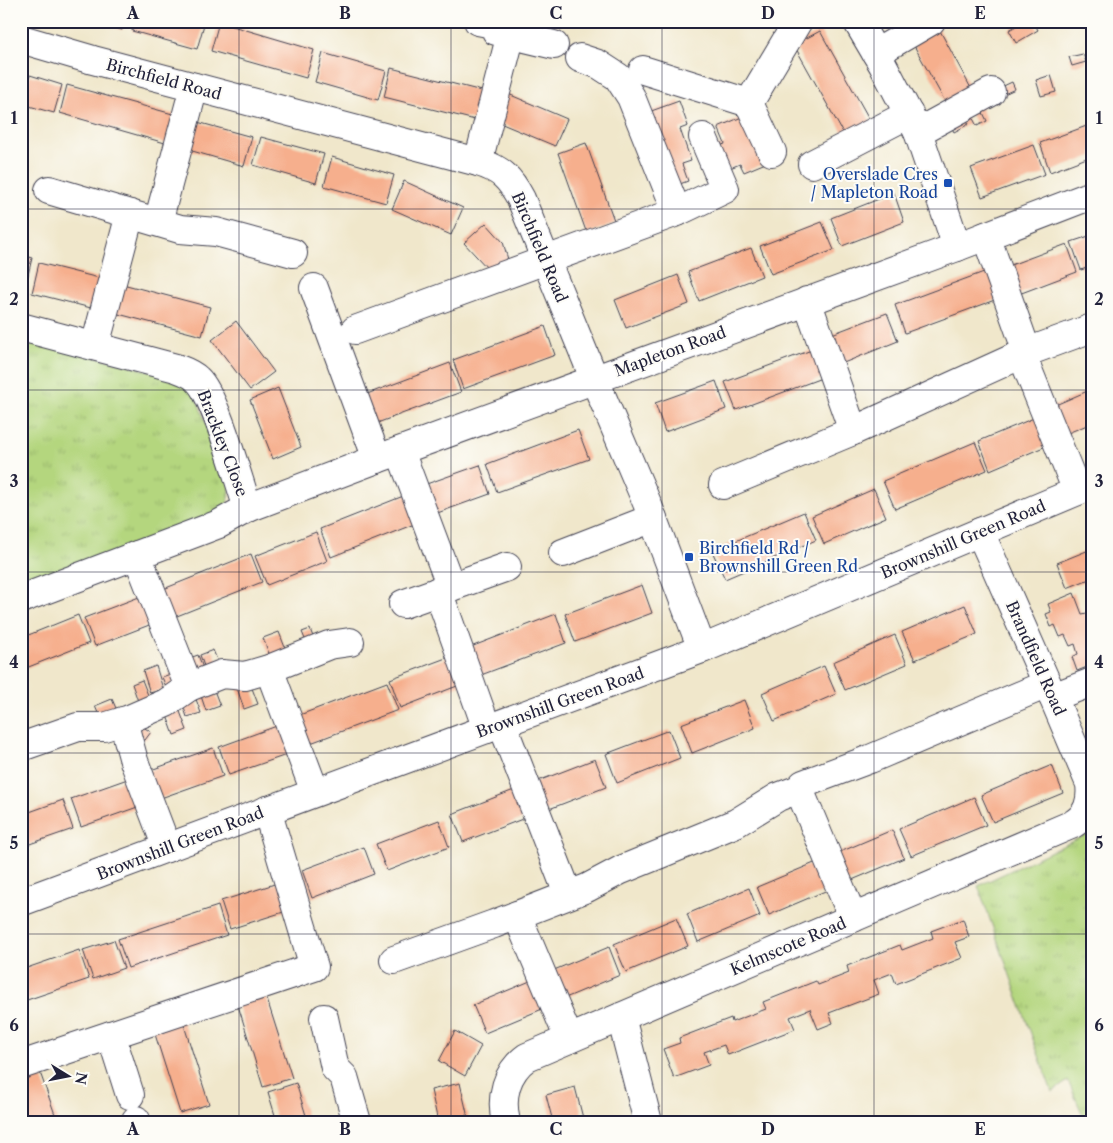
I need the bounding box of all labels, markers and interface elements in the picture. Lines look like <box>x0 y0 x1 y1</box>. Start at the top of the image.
text: A <box>126 3 140 23</box>
text: B <box>339 3 351 23</box>
text: C <box>550 3 562 23</box>
text: D <box>761 3 775 23</box>
text: E <box>974 3 986 23</box>
street label: Birchfield Road <box>104 54 224 104</box>
text: 1 <box>10 108 18 128</box>
text: 1 <box>1095 108 1103 128</box>
place label: Overslade Cres / Mapleton Road <box>811 164 938 202</box>
marker: Overslade Cres / Mapleton Road <box>942 177 954 189</box>
street label: Birchfield Road <box>508 189 572 306</box>
text: 2 <box>9 289 19 309</box>
text: 2 <box>1094 289 1104 309</box>
street label: Mapleton Road <box>611 321 729 380</box>
street label: Brackley Close <box>193 387 253 499</box>
text: 3 <box>9 471 19 491</box>
text: 3 <box>1094 471 1104 491</box>
street label: Brownshill Green Road <box>878 495 1049 583</box>
place label: Birchfield Rd / Brownshill Green Rd <box>699 538 858 576</box>
marker: Birchfield Rd / Brownshill Green Rd <box>683 551 695 563</box>
street label: Brandfield Road <box>1002 598 1070 719</box>
text: 4 <box>9 652 19 672</box>
text: 4 <box>1094 652 1104 672</box>
street label: Brownshill Green Road <box>473 662 647 742</box>
street label: Brownshill Green Road <box>94 802 266 884</box>
text: 5 <box>10 833 19 853</box>
text: 5 <box>1095 833 1104 853</box>
street label: Kelmscote Road <box>727 912 849 979</box>
text: 6 <box>9 1015 19 1035</box>
text: 6 <box>1094 1015 1104 1035</box>
north arrow <box>42 1050 92 1100</box>
text: N <box>71 1071 91 1086</box>
text: A <box>126 1119 140 1139</box>
text: B <box>339 1119 351 1139</box>
text: C <box>550 1119 562 1139</box>
text: D <box>761 1119 775 1139</box>
text: E <box>974 1119 986 1139</box>

